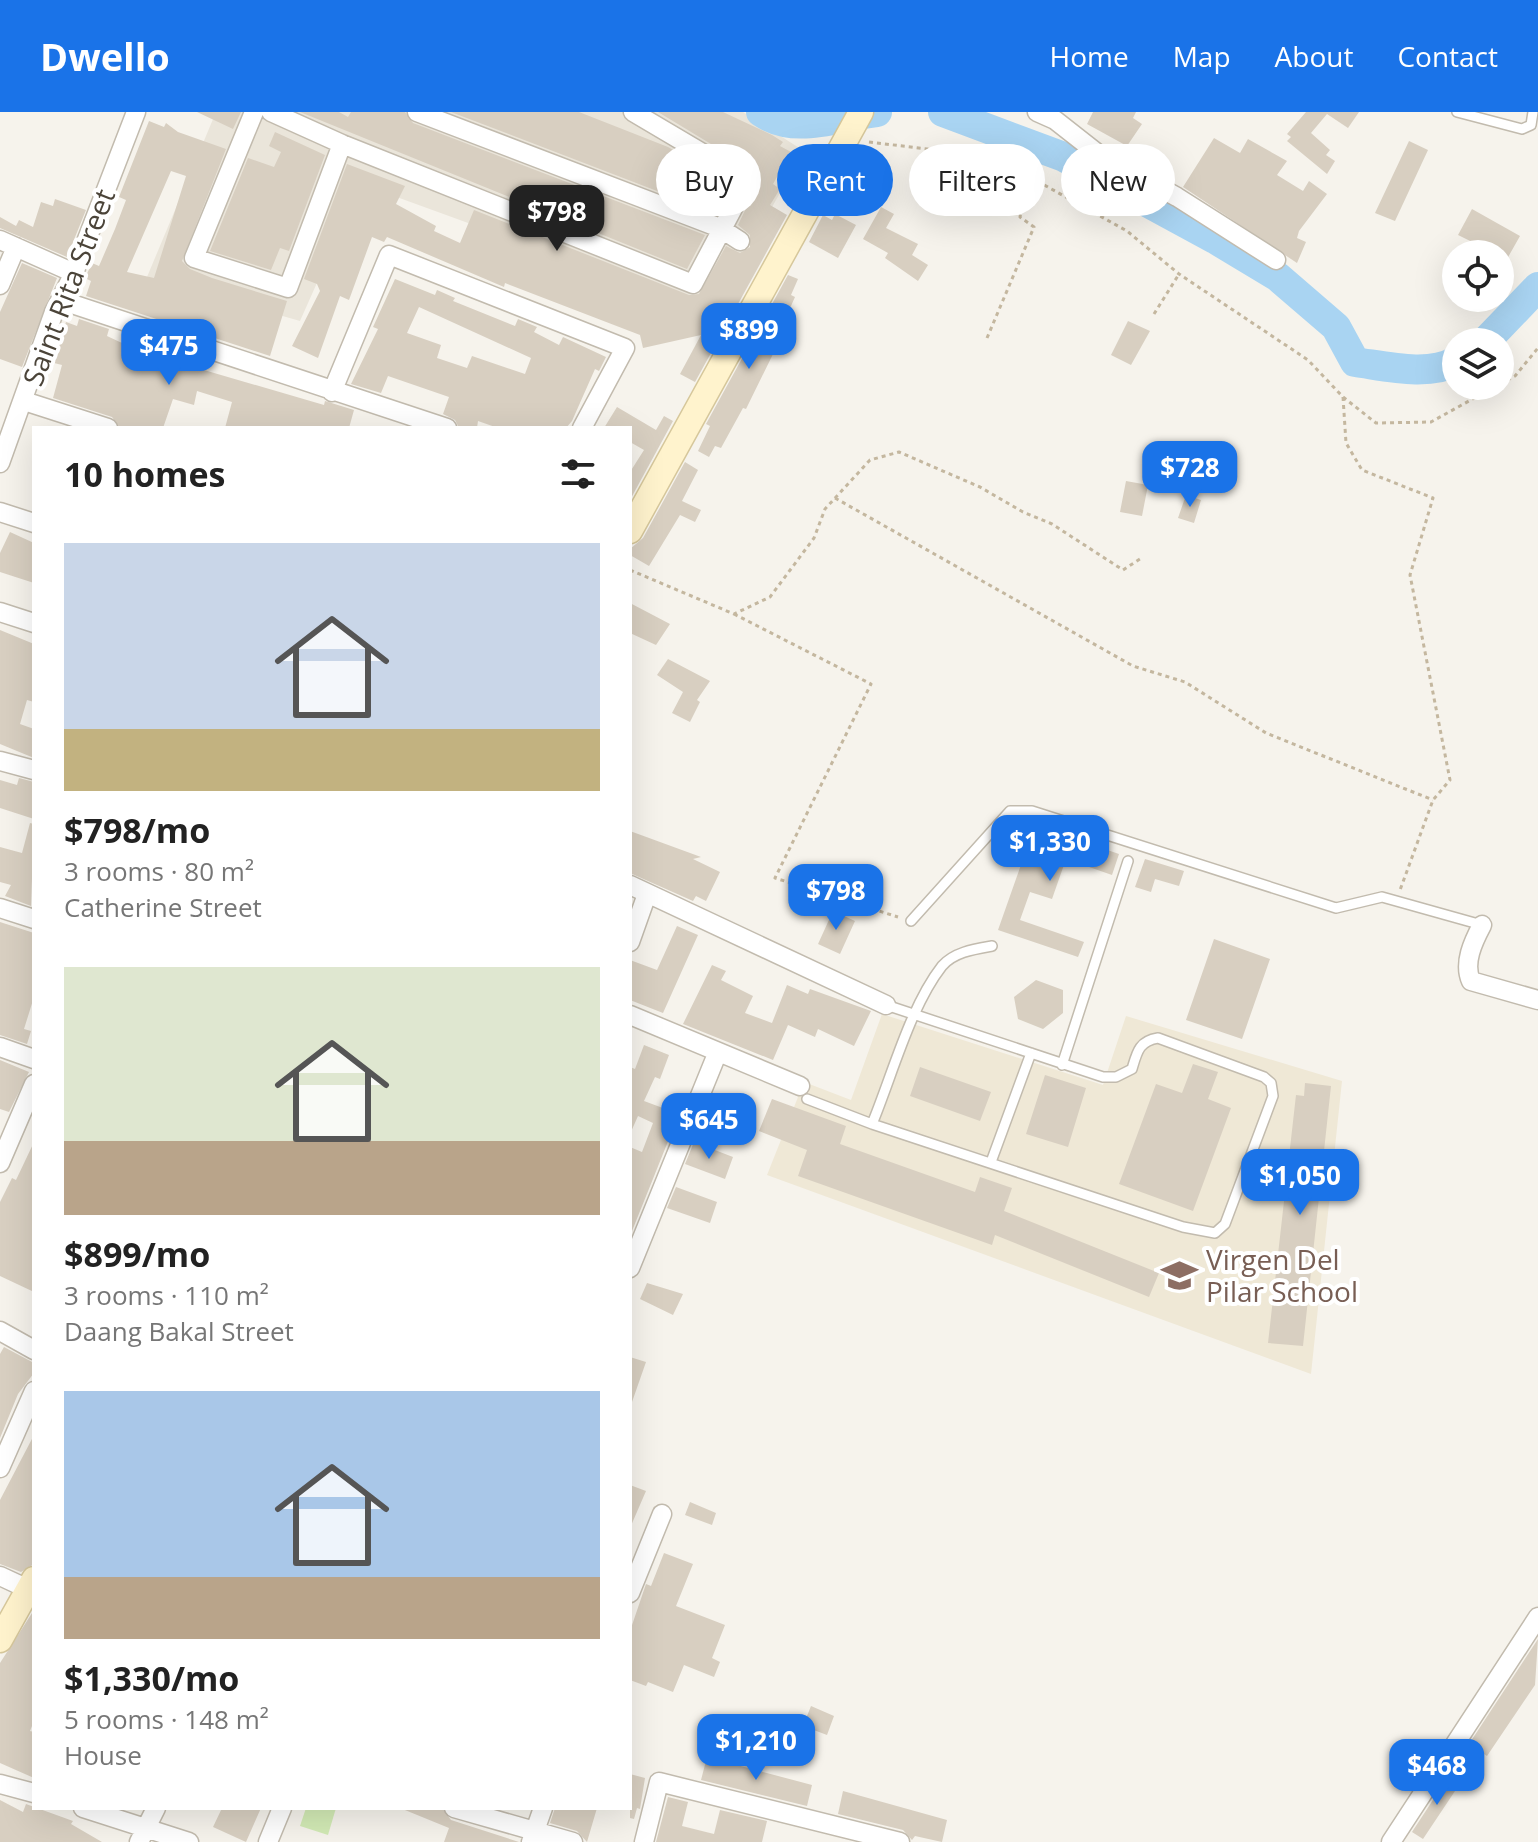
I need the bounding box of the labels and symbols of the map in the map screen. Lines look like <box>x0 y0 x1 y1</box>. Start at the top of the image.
street label: Saint Rita Street <box>13 183 123 391</box>
pin: $798 <box>510 185 604 253</box>
pin: $899 <box>702 303 796 371</box>
pin: $475 <box>122 319 216 387</box>
pin: $728 <box>1143 441 1237 509</box>
pin: $1,330 <box>985 815 1115 883</box>
pin: $798 <box>789 864 883 932</box>
pin: $645 <box>662 1093 756 1161</box>
pin: $1,050 <box>1235 1149 1365 1217</box>
place label: Virgen Del Pilar School <box>1206 1240 1358 1310</box>
school or university icon: Virgen Del Pilar School <box>1161 1256 1199 1294</box>
pin: $1,210 <box>691 1714 821 1782</box>
pin: $468 <box>1390 1739 1484 1807</box>

